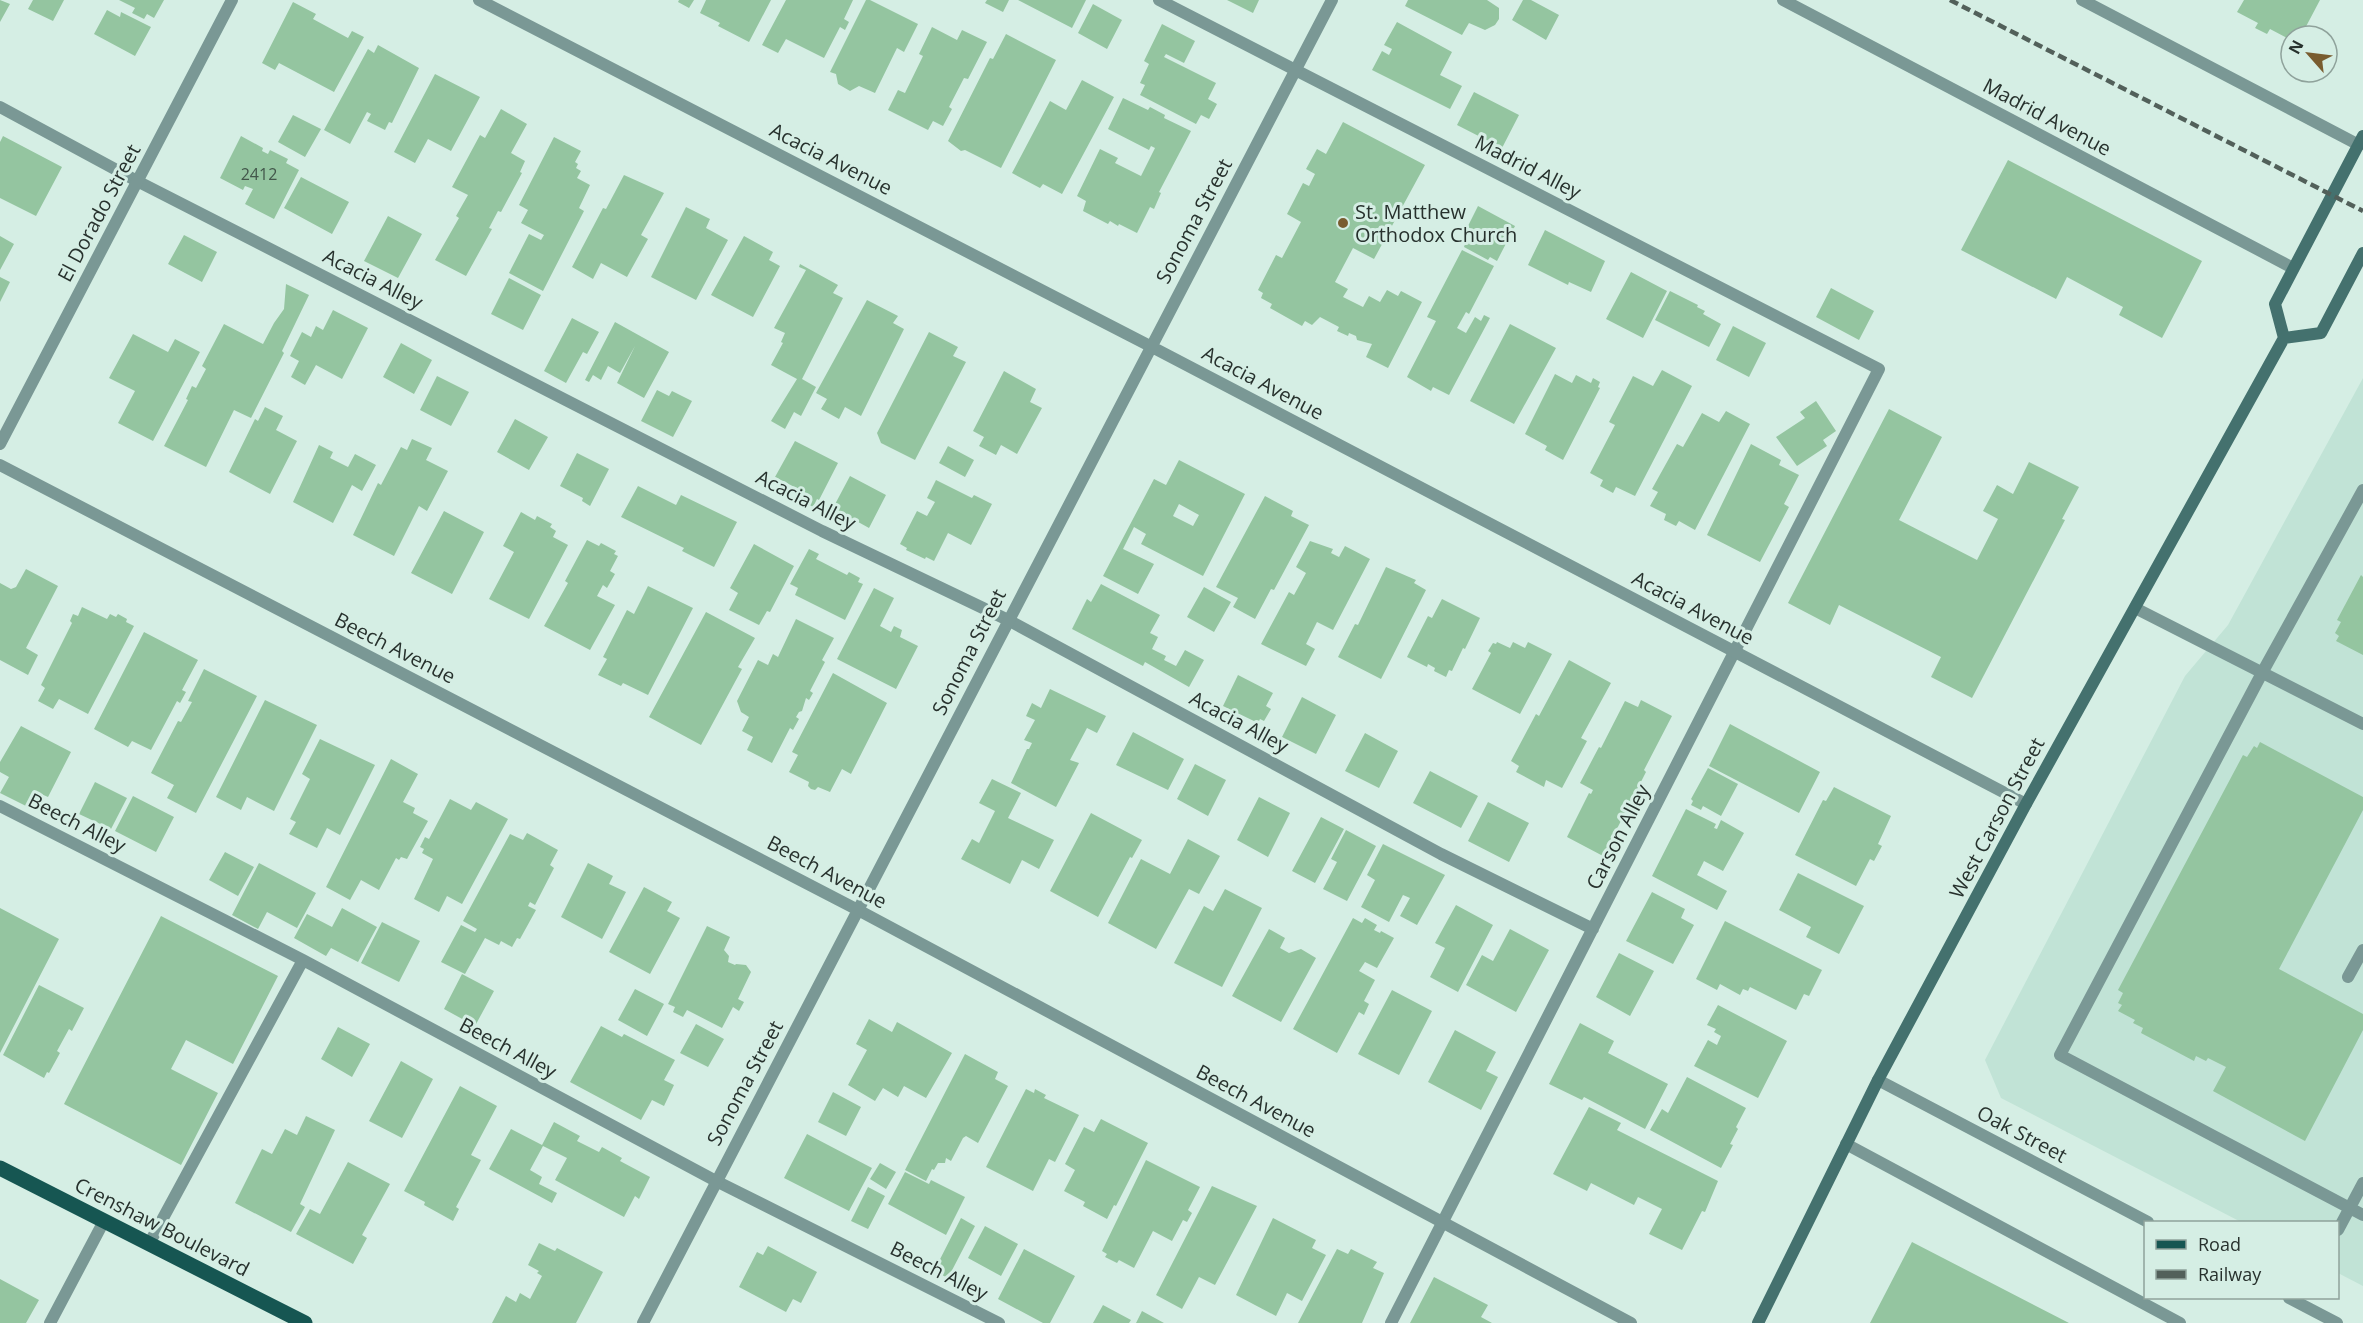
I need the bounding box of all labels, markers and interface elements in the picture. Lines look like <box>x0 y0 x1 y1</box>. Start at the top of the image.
north arrow <box>2279 24 2339 84</box>
text: N <box>2283 36 2309 58</box>
street label: Madrid Avenue <box>1978 71 2116 162</box>
street label: Acacia Avenue <box>765 116 897 201</box>
street label: Madrid Alley <box>1470 128 1587 205</box>
street label: El Dorado Street <box>51 139 146 286</box>
street label: Sonoma Street <box>1149 154 1238 288</box>
house number: 2412 <box>241 163 277 185</box>
place label: St. Matthew Orthodox Church <box>1355 198 1517 248</box>
marker: St. Matthew Orthodox Church <box>1336 216 1350 230</box>
street label: Acacia Alley <box>319 242 428 316</box>
street label: Acacia Avenue <box>1198 339 1329 426</box>
street label: Acacia Alley <box>752 463 861 537</box>
street label: Acacia Avenue <box>1628 564 1759 651</box>
street label: Sonoma Street <box>925 584 1012 719</box>
street label: Beech Avenue <box>330 606 460 690</box>
street label: Acacia Alley <box>1185 684 1294 759</box>
street label: West Carson Street <box>1943 733 2050 903</box>
street label: Carson Alley <box>1579 779 1656 894</box>
street label: Beech Alley <box>24 786 132 859</box>
street label: Beech Avenue <box>763 829 892 914</box>
street label: Beech Alley <box>455 1011 562 1085</box>
street label: Sonoma Street <box>700 1016 789 1150</box>
street label: Beech Avenue <box>1192 1058 1321 1143</box>
street label: Oak Street <box>1973 1099 2072 1169</box>
street label: Crenshaw Boulevard <box>70 1171 254 1282</box>
legend <box>2144 1221 2339 1299</box>
text: Road <box>2198 1232 2241 1256</box>
street label: Beech Alley <box>886 1234 994 1307</box>
text: Railway <box>2198 1262 2262 1286</box>

